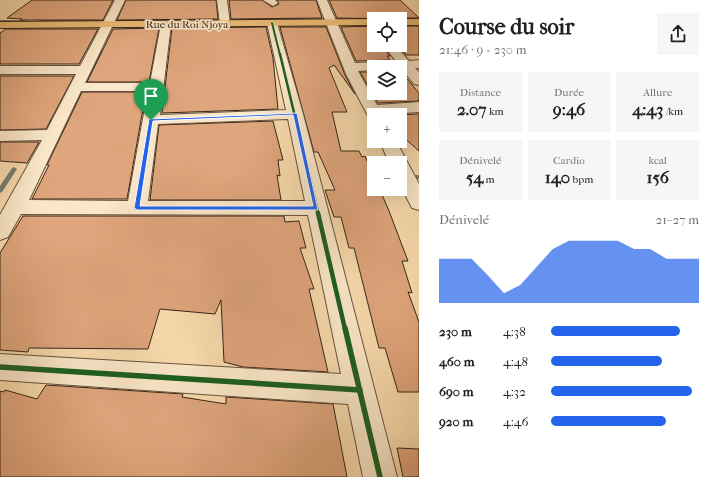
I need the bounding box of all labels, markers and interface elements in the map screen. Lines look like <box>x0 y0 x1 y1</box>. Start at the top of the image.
map controls <box>367 12 407 196</box>
button: locate <box>367 12 407 52</box>
button: share <box>657 13 699 55</box>
text: Course du soir <box>439 14 574 40</box>
street label: Rue du Roi Njoya <box>146 18 229 31</box>
text: 21:46 · 9 × 230 m <box>439 42 527 57</box>
button: layers <box>367 60 407 100</box>
pin <box>134 79 168 120</box>
icon: arrive <box>140 85 162 107</box>
text: Distance <box>460 86 501 99</box>
text: Durée <box>554 86 584 99</box>
text: Allure <box>643 86 672 99</box>
text: 2.07 <box>457 99 487 119</box>
text: 9:46 <box>553 99 585 119</box>
text: 4:43 <box>632 99 663 119</box>
text: km <box>487 105 504 118</box>
text: /km <box>663 105 683 118</box>
button: + <box>367 108 407 148</box>
text: Dénivelé <box>459 154 502 167</box>
text: Cardio <box>553 154 585 167</box>
text: kcal <box>648 154 667 167</box>
button: − <box>367 156 407 196</box>
text: 54 <box>466 167 483 187</box>
text: 140 <box>545 167 570 187</box>
text: 156 <box>646 167 669 187</box>
text: m <box>483 173 495 186</box>
text: bpm <box>570 173 593 186</box>
text: Dénivelé <box>439 212 489 227</box>
text: 21–27 m <box>655 212 699 227</box>
text: 230 m <box>439 324 472 339</box>
text: 4:38 <box>503 324 526 339</box>
text: 460 m <box>439 354 474 369</box>
text: 4:48 <box>503 354 528 369</box>
text: 690 m <box>439 384 474 399</box>
text: 4:32 <box>503 384 526 399</box>
text: 920 m <box>439 414 473 429</box>
text: 4:46 <box>503 414 529 429</box>

